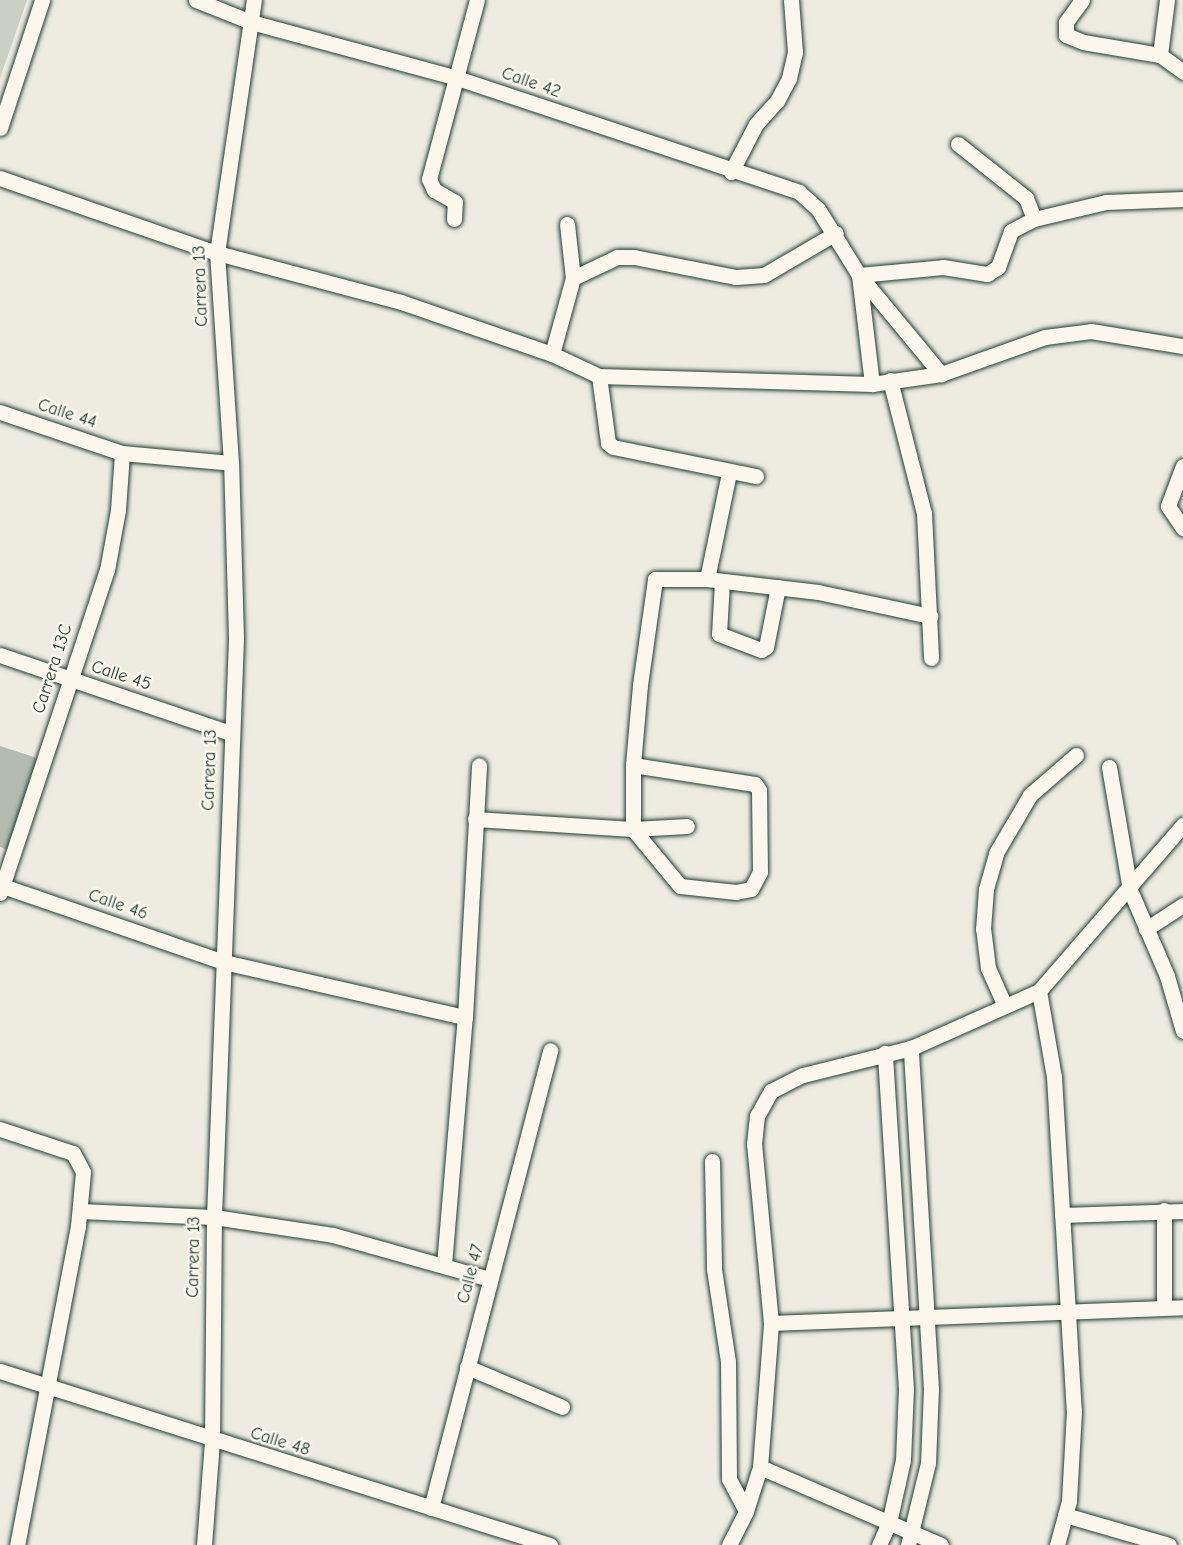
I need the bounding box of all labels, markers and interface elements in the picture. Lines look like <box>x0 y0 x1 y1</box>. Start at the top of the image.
street label: Calle 42 <box>498 63 564 103</box>
street label: Carrera 13 <box>189 245 213 327</box>
street label: Calle 44 <box>35 394 99 434</box>
street label: Carrera 13C <box>28 622 78 716</box>
street label: Calle 45 <box>88 656 154 696</box>
street label: Carrera 13 <box>198 729 222 811</box>
street label: Calle 46 <box>85 885 151 925</box>
street label: Carrera 13 <box>182 1216 206 1298</box>
street label: Calle 47 <box>453 1242 489 1306</box>
street label: Calle 48 <box>248 1423 312 1461</box>

